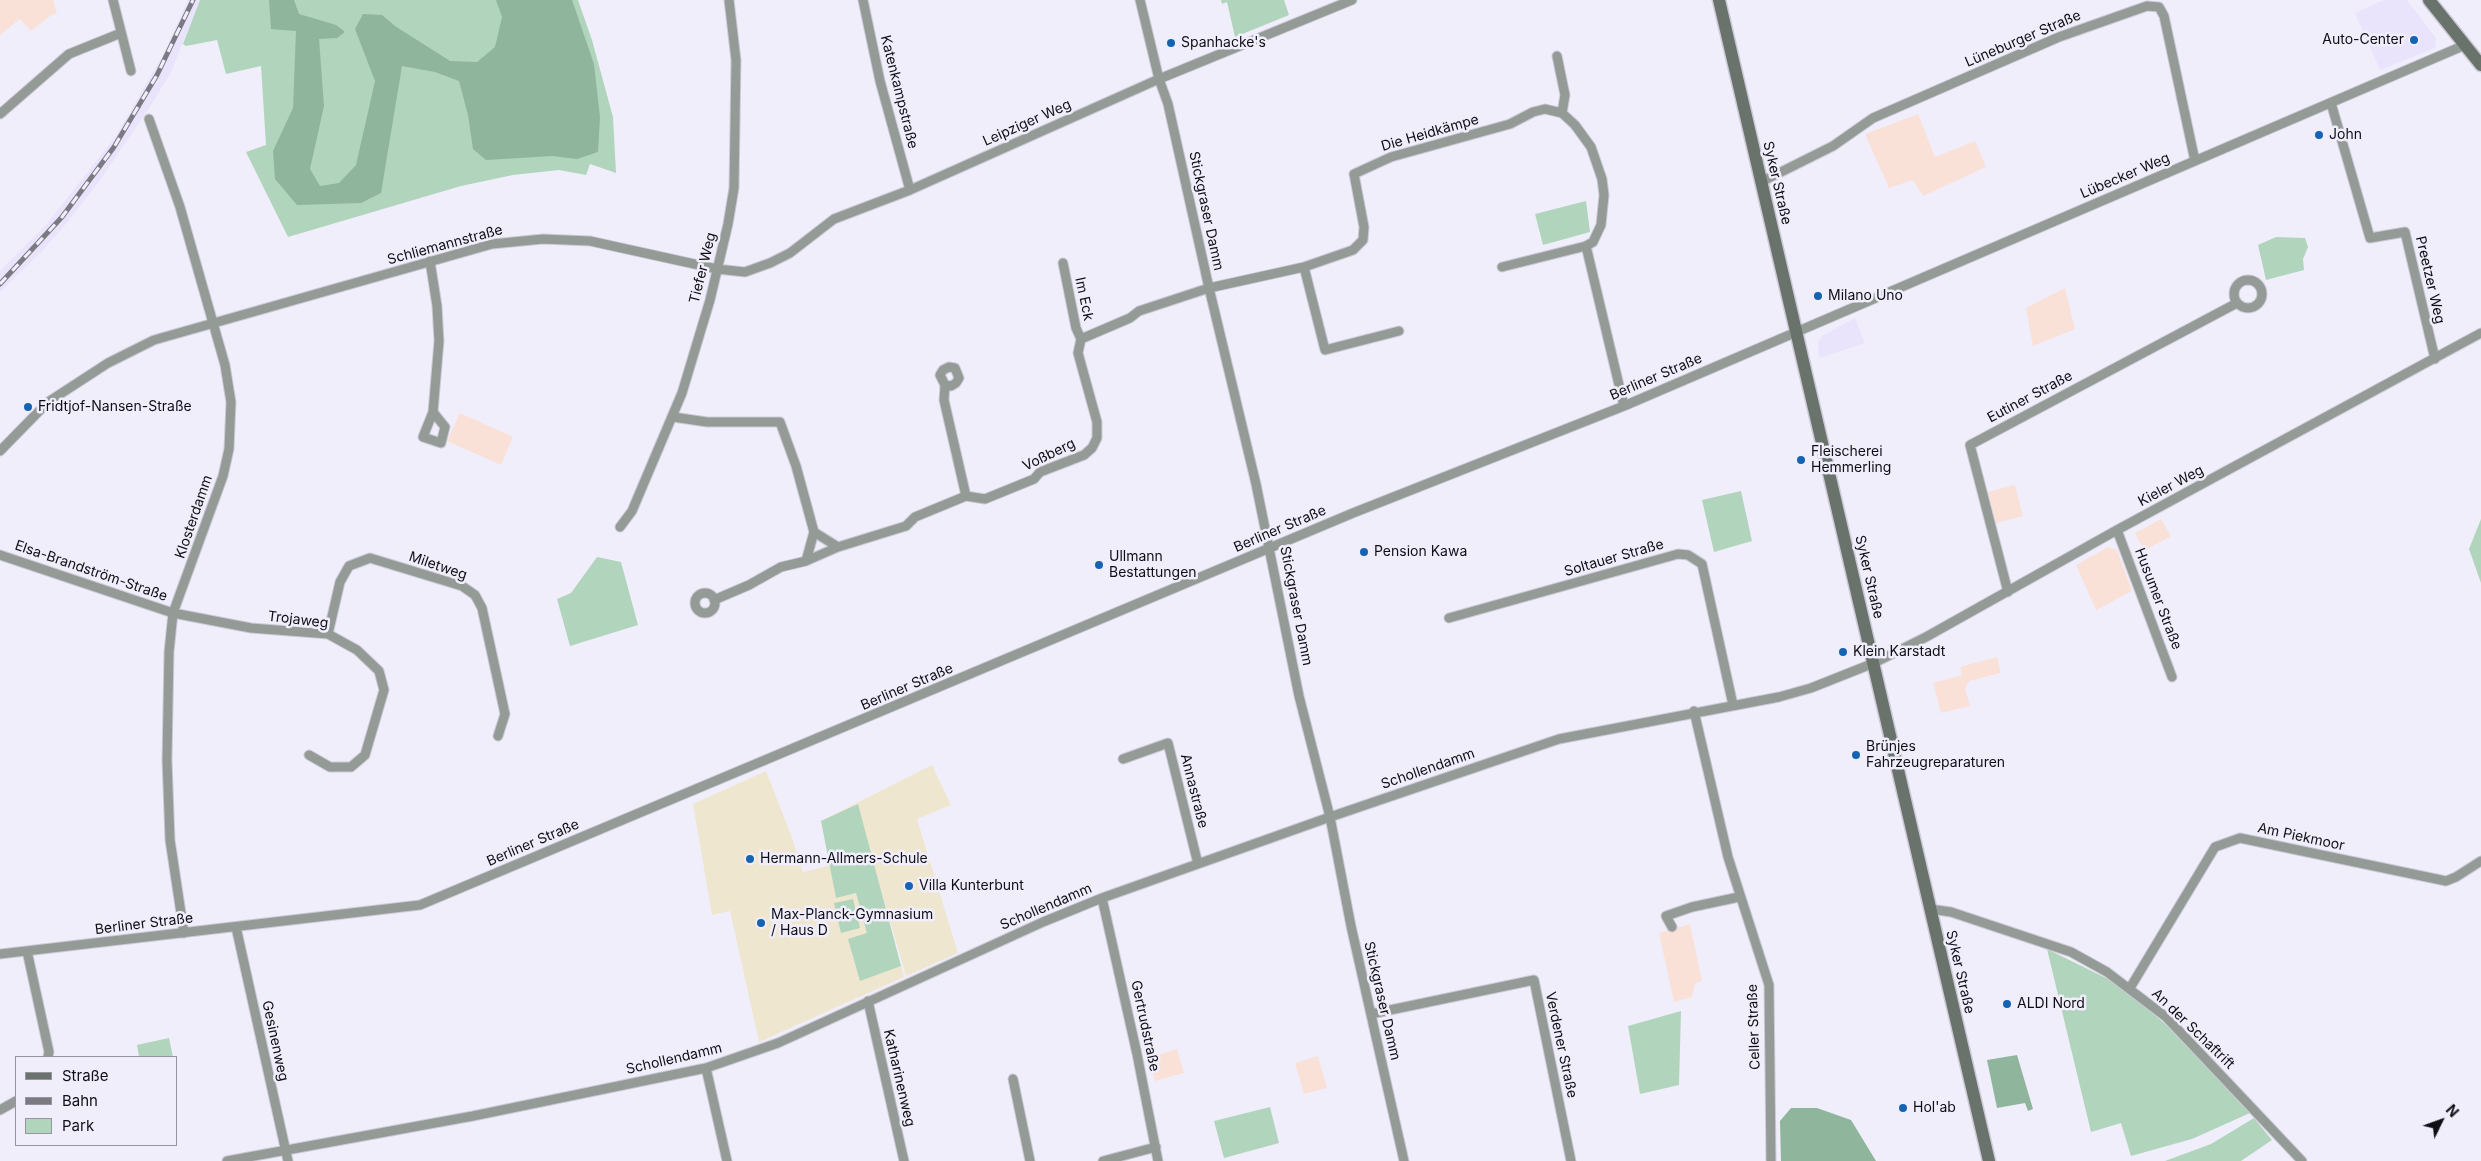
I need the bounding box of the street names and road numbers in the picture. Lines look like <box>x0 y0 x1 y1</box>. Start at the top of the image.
street label: Lüneburger Straße <box>1963 7 2083 71</box>
street label: Katenkampstraße <box>877 33 921 151</box>
street label: Leipziger Weg <box>980 96 1074 150</box>
street label: Die Heidkämpe <box>1379 111 1481 155</box>
street label: Syker Straße <box>1759 140 1795 226</box>
street label: Stickgraser Damm <box>1185 150 1227 272</box>
street label: Lübecker Weg <box>2078 150 2172 202</box>
street label: Schliemannstraße <box>385 222 505 268</box>
street label: Tiefer Weg <box>686 231 720 305</box>
street label: Preetzer Weg <box>2412 234 2448 326</box>
street label: Im Eck <box>1071 276 1097 322</box>
street label: Berliner Straße <box>1607 350 1705 404</box>
street label: Eutiner Straße <box>1985 368 2075 426</box>
street label: Voßberg <box>1020 435 1078 475</box>
street label: Kieler Weg <box>2135 462 2207 510</box>
street label: Klosterdamm <box>172 473 216 561</box>
street label: Berliner Straße <box>1231 502 1329 556</box>
street label: Syker Straße <box>1851 534 1887 620</box>
street label: Soltauer Straße <box>1562 536 1666 580</box>
street label: Elsa-Brandström-Straße <box>13 537 169 605</box>
street label: Stickgraser Damm <box>1276 545 1316 667</box>
street label: Husumer Straße <box>2131 546 2185 652</box>
street label: Miletweg <box>407 548 469 584</box>
street label: Trojaweg <box>267 608 329 632</box>
street label: Berliner Straße <box>858 660 956 714</box>
street label: Schollendamm <box>1379 745 1477 793</box>
street label: Annastraße <box>1177 752 1211 830</box>
street label: Berliner Straße <box>484 816 582 870</box>
street label: Am Piekmoor <box>2256 820 2346 854</box>
street label: Schollendamm <box>998 880 1094 934</box>
street label: Berliner Straße <box>94 910 194 938</box>
street label: Syker Straße <box>1942 929 1978 1015</box>
street label: Stickgraser Damm <box>1360 940 1404 1062</box>
street label: Gertrudstraße <box>1127 979 1163 1073</box>
street label: Celler Straße <box>1744 984 1764 1070</box>
street label: An der Schaftrift <box>2148 985 2238 1073</box>
street label: Verdener Straße <box>1542 990 1580 1100</box>
street label: Gesinenweg <box>258 999 292 1083</box>
street label: Katharinenweg <box>880 1028 918 1128</box>
street label: Schollendamm <box>624 1040 724 1078</box>

